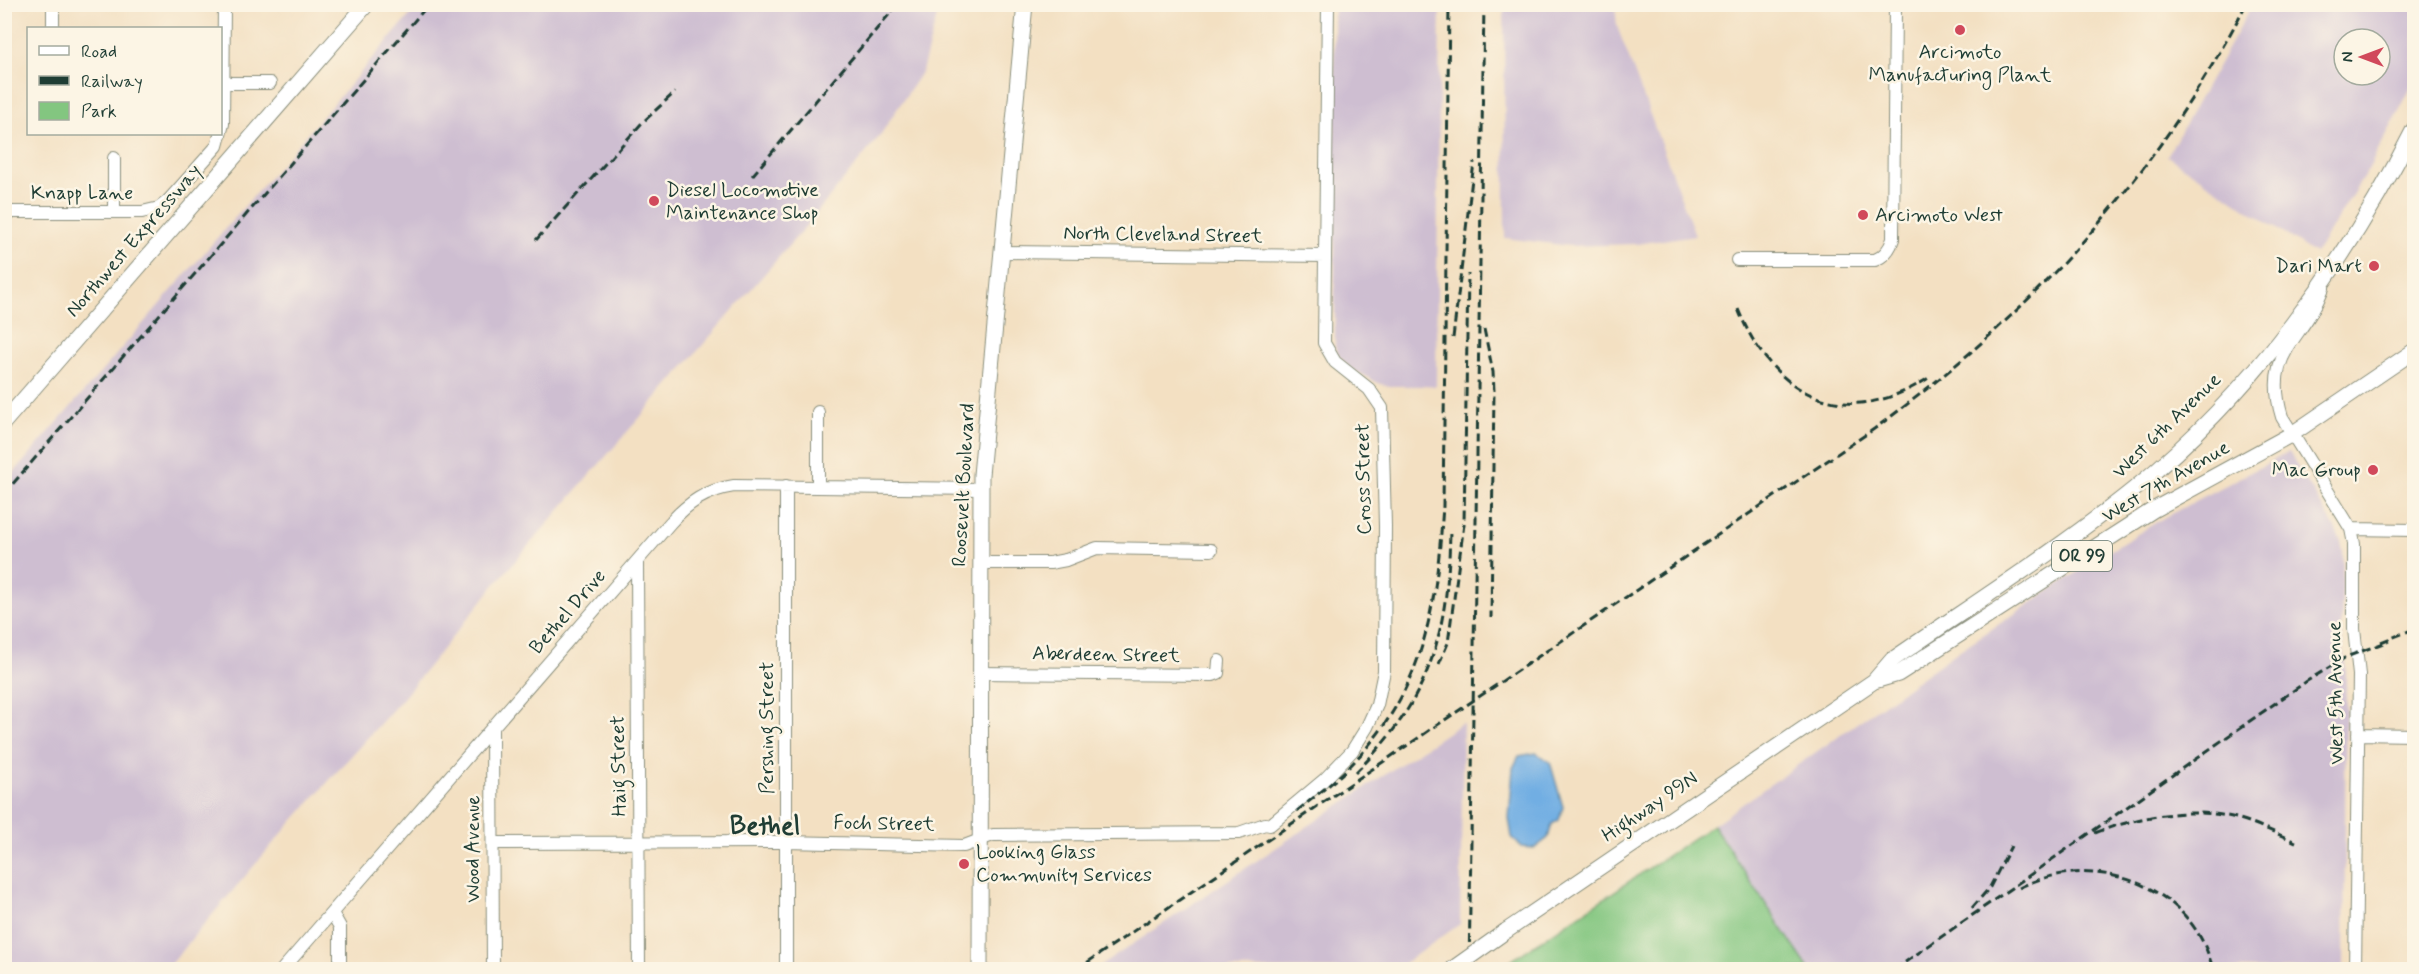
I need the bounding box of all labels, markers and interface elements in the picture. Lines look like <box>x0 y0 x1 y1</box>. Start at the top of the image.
marker: Arcimoto Manufacturing Plant <box>1953 23 1967 37</box>
legend <box>27 27 222 135</box>
north arrow <box>2332 27 2392 87</box>
place label: Arcimoto Manufacturing Plant <box>1869 39 2052 90</box>
text: Road <box>81 40 117 64</box>
text: N <box>2338 52 2359 62</box>
text: Railway <box>81 70 143 94</box>
text: Park <box>81 100 117 124</box>
street label: Northwest Expressway <box>60 159 208 323</box>
place label: Diesel Locomotive Maintenance Shop <box>666 177 819 227</box>
street label: Knapp Lane <box>31 180 133 207</box>
marker: Diesel Locomotive Maintenance Shop <box>647 194 661 208</box>
place label: Arcimoto West <box>1875 202 2003 229</box>
marker: Arcimoto West <box>1856 208 1870 222</box>
street label: North Cleveland Street <box>1063 220 1263 250</box>
place label: Dari Mart <box>2275 253 2362 280</box>
marker: Dari Mart <box>2367 259 2381 273</box>
street label: West 6th Avenue <box>2107 367 2227 485</box>
street label: Roosevelt Boulevard <box>946 403 982 567</box>
street label: Cross Street <box>1350 423 1378 535</box>
street label: West 7th Avenue <box>2097 434 2235 530</box>
place label: Mac Group <box>2272 457 2361 484</box>
marker: Mac Group <box>2366 463 2380 477</box>
road number: OR 99 <box>2052 541 2112 571</box>
street label: Bethel Drive <box>523 564 613 660</box>
street label: West 5th Avenue <box>2321 621 2351 765</box>
street label: Aberdeen Street <box>1032 640 1180 670</box>
street label: Pershing Street <box>754 662 783 794</box>
street label: Haig Street <box>605 715 635 817</box>
street label: Highway 99N <box>1597 765 1704 851</box>
street label: Wood Avenue <box>460 795 487 903</box>
district label: Bethel <box>730 810 800 844</box>
street label: Foch Street <box>833 810 935 838</box>
place label: Looking Glass Community Services <box>976 839 1152 889</box>
marker: Looking Glass Community Services <box>957 857 971 871</box>

